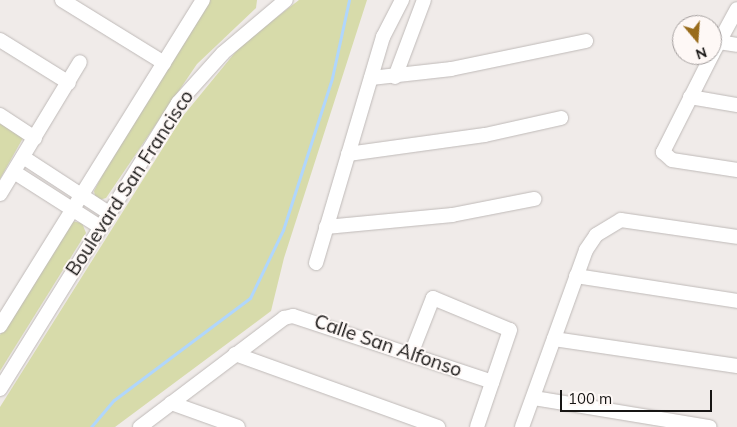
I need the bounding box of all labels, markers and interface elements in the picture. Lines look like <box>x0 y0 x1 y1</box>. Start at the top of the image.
north arrow <box>672 15 722 65</box>
text: N <box>694 43 709 64</box>
street label: Boulevard San Francisco <box>61 86 199 280</box>
street label: Calle San Alfonso <box>311 310 465 382</box>
scale bar <box>562 380 714 412</box>
text: 100 m <box>568 389 612 408</box>

